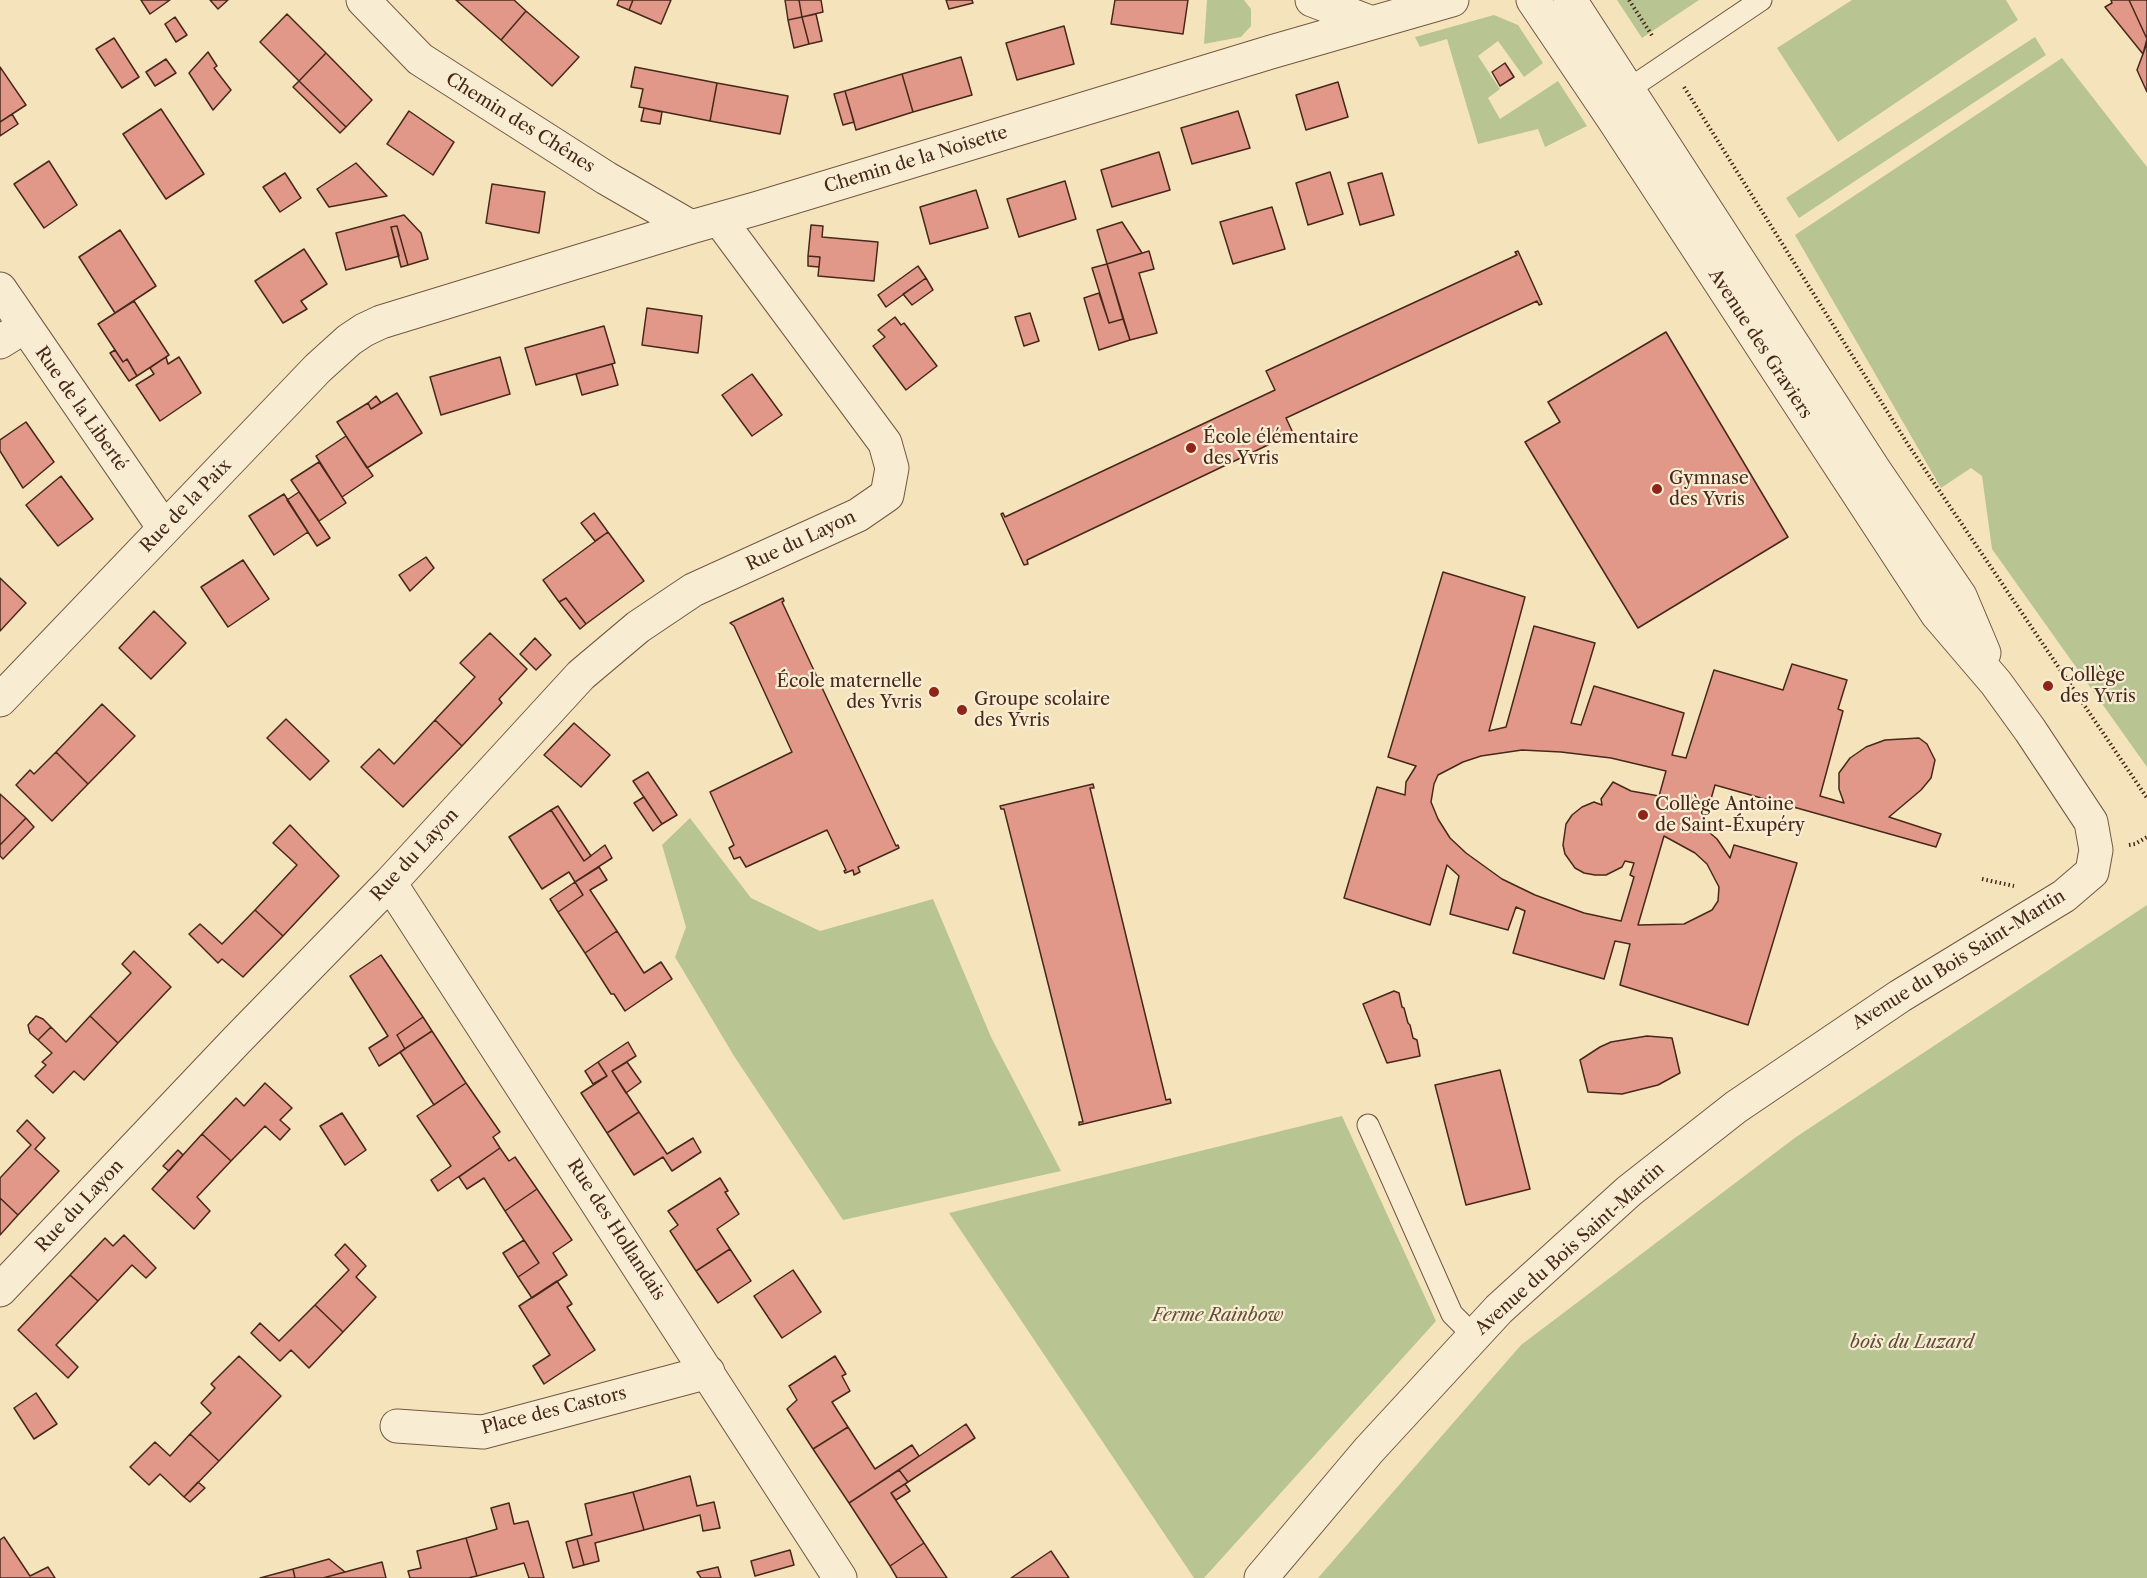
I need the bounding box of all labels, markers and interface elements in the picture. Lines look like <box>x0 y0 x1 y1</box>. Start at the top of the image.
street label: Chemin des Chênes <box>442 68 598 178</box>
street label: Chemin de la Noisette <box>822 122 1010 198</box>
street label: Avenue des Graviers <box>1704 265 1816 423</box>
street label: Rue de la Liberté <box>30 343 132 475</box>
place label: École élémentaire des Yvris <box>1203 427 1358 470</box>
marker: École élémentaire des Yvris <box>1184 441 1198 455</box>
street label: Rue de la Paix <box>136 455 236 557</box>
place label: Gymnase des Yvris <box>1669 468 1749 510</box>
marker: Gymnase des Yvris <box>1650 482 1664 496</box>
street label: Rue du Layon <box>743 506 859 576</box>
place label: Collège des Yvris <box>2060 665 2136 708</box>
place label: École maternelle des Yvris <box>776 671 922 714</box>
marker: Collège des Yvris <box>2041 679 2055 693</box>
marker: École maternelle des Yvris <box>927 685 941 699</box>
place label: Groupe scolaire des Yvris <box>974 689 1110 732</box>
marker: Groupe scolaire des Yvris <box>955 703 969 717</box>
place label: Collège Antoine de Saint-Éxupéry <box>1655 794 1805 836</box>
street label: Rue du Layon <box>367 804 463 906</box>
marker: Collège Antoine de Saint-Éxupéry <box>1636 808 1650 822</box>
street label: Avenue du Bois Saint-Martin <box>1849 885 2069 1035</box>
street label: Rue du Layon <box>32 1155 128 1257</box>
street label: Rue des Hollandais <box>562 1155 670 1305</box>
street label: Avenue du Bois Saint-Martin <box>1471 1158 1669 1340</box>
park label: Ferme Rainbow <box>1152 1305 1284 1327</box>
park label: bois du Luzard <box>1850 1332 1974 1354</box>
street label: Place des Castors <box>479 1383 629 1439</box>

